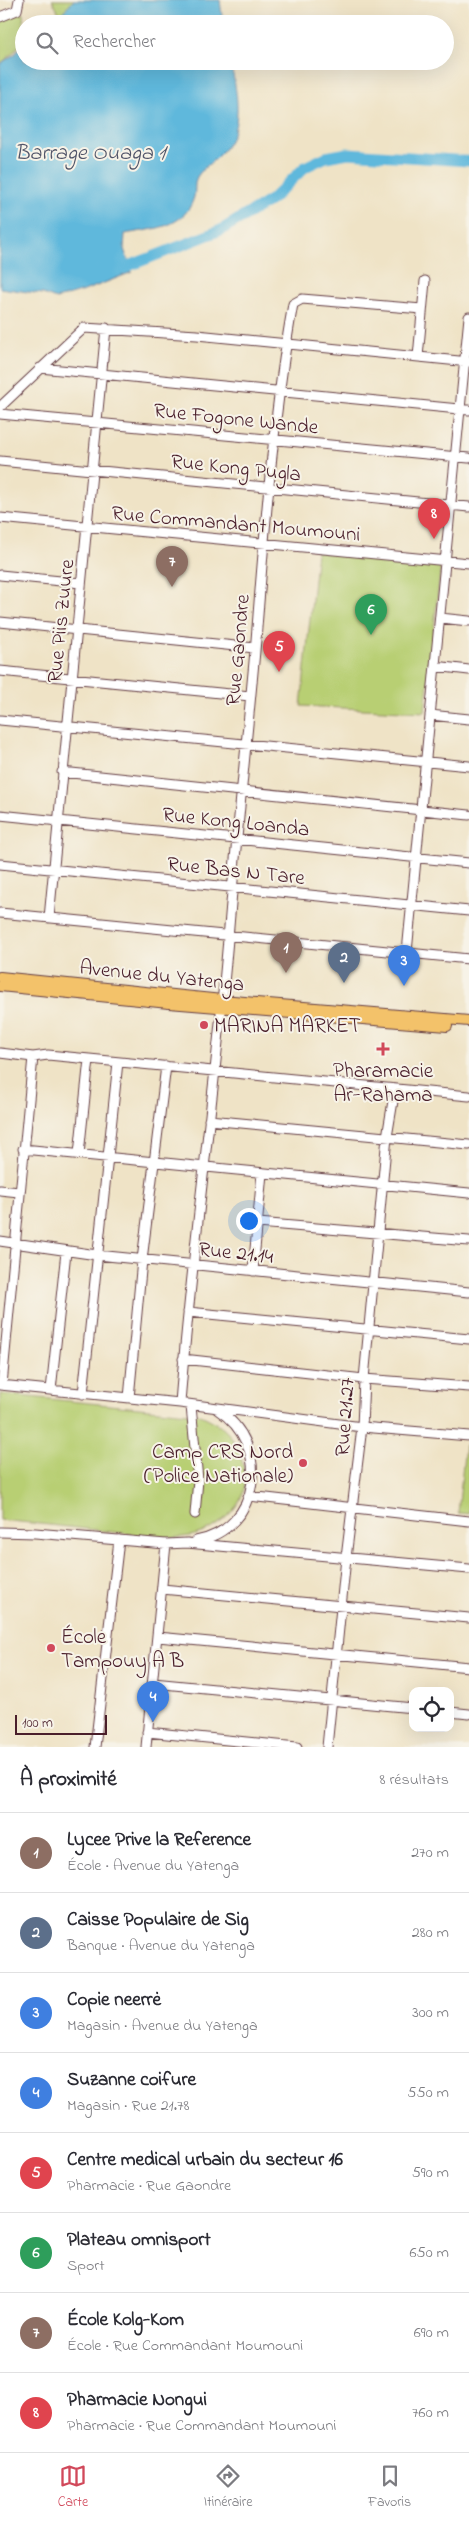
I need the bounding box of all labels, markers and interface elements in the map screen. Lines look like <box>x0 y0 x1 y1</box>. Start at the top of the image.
search box <box>15 15 454 70</box>
icon: search <box>33 29 61 57</box>
text: Rechercher <box>73 29 156 56</box>
water label: Barrage Ouaga 1 <box>15 138 168 170</box>
street label: Rue Fogone Wande <box>152 396 320 446</box>
street label: Rue Kong Pugla <box>169 447 302 493</box>
pin: 8 <box>418 498 450 539</box>
street label: Rue Commandant Moumouni <box>110 499 361 551</box>
pin: 7 <box>156 546 188 587</box>
street label: Rue Piis Zuure <box>41 557 83 685</box>
street label: Rue Gaondre <box>219 593 259 707</box>
pin: 6 <box>355 594 387 635</box>
pin: 5 <box>263 631 295 672</box>
street label: Rue Kong Loanda <box>160 800 311 848</box>
street label: Rue Bas N Tare <box>165 850 307 894</box>
pin: 1 <box>270 932 302 973</box>
pin: 2 <box>328 942 360 983</box>
pin: 3 <box>388 945 420 986</box>
street label: Avenue du Yatenga <box>78 953 246 1003</box>
place label: MARINA MARKET <box>214 1012 361 1042</box>
marker: MARINA MARKET <box>198 1019 210 1031</box>
marker: Pharamacie Ar-Rahama <box>377 1043 389 1055</box>
place label: Pharamacie Ar-Rahama <box>333 1057 434 1111</box>
your location <box>236 1208 262 1234</box>
street label: Rue 21.14 <box>197 1235 275 1273</box>
street label: Rue 21.27 <box>328 1376 364 1457</box>
place label: Camp CRS Nord (Police Nationale) <box>144 1438 293 1492</box>
marker: Camp CRS Nord (Police Nationale) <box>297 1457 309 1469</box>
place label: École Tampouy A B <box>61 1623 184 1679</box>
marker: École Tampouy A B <box>45 1642 57 1654</box>
pin: 4 <box>137 1681 169 1722</box>
map controls <box>409 1687 454 1732</box>
button: locate <box>409 1687 454 1732</box>
scale bar <box>15 1712 108 1735</box>
text: 100 m <box>22 1713 53 1734</box>
text: À proximité <box>20 1765 117 1795</box>
text: 8 résultats <box>379 1768 449 1792</box>
text: Lycee Prive la Reference <box>67 1827 251 1854</box>
text: 1 <box>33 1841 39 1865</box>
text: 270 m <box>411 1841 449 1865</box>
text: École · Avenue du Yatenga <box>67 1854 239 1878</box>
text: Caisse Populaire de Sig <box>67 1907 249 1934</box>
text: 2 <box>32 1921 40 1945</box>
text: 280 m <box>412 1921 449 1945</box>
text: Banque · Avenue du Yatenga <box>67 1934 255 1958</box>
text: Copie neerrė <box>67 1987 161 2014</box>
text: 3 <box>33 2001 39 2025</box>
text: 300 m <box>412 2001 449 2025</box>
text: Magasin · Avenue du Yatenga <box>67 2014 258 2038</box>
text: Suzanne coifure <box>67 2067 196 2094</box>
text: 4 <box>33 2081 39 2105</box>
text: 550 m <box>407 2081 449 2105</box>
text: Magasin · Rue 21.78 <box>67 2094 190 2118</box>
text: Centre medical urbain du secteur 16 <box>67 2147 343 2174</box>
text: 5 <box>31 2161 41 2185</box>
text: 590 m <box>412 2161 449 2185</box>
text: Pharmacie · Rue Gaondre <box>67 2174 231 2198</box>
text: Plateau omnisport <box>67 2227 211 2254</box>
text: 6 <box>32 2241 40 2265</box>
text: 650 m <box>409 2241 449 2265</box>
text: Sport <box>67 2254 105 2278</box>
text: École Kolg-Kom <box>67 2307 184 2334</box>
text: 7 <box>33 2321 39 2345</box>
text: 690 m <box>414 2321 449 2345</box>
text: École · Rue Commandant Moumouni <box>67 2334 303 2358</box>
text: Pharmacie Nongui <box>67 2387 207 2414</box>
text: 8 <box>33 2401 39 2425</box>
text: 760 m <box>412 2401 449 2425</box>
text: Pharmacie · Rue Commandant Moumouni <box>67 2414 336 2438</box>
tab: Carte <box>58 2462 88 2513</box>
tab: Itinéraire <box>204 2462 252 2513</box>
tab: Favoris <box>368 2462 411 2513</box>

